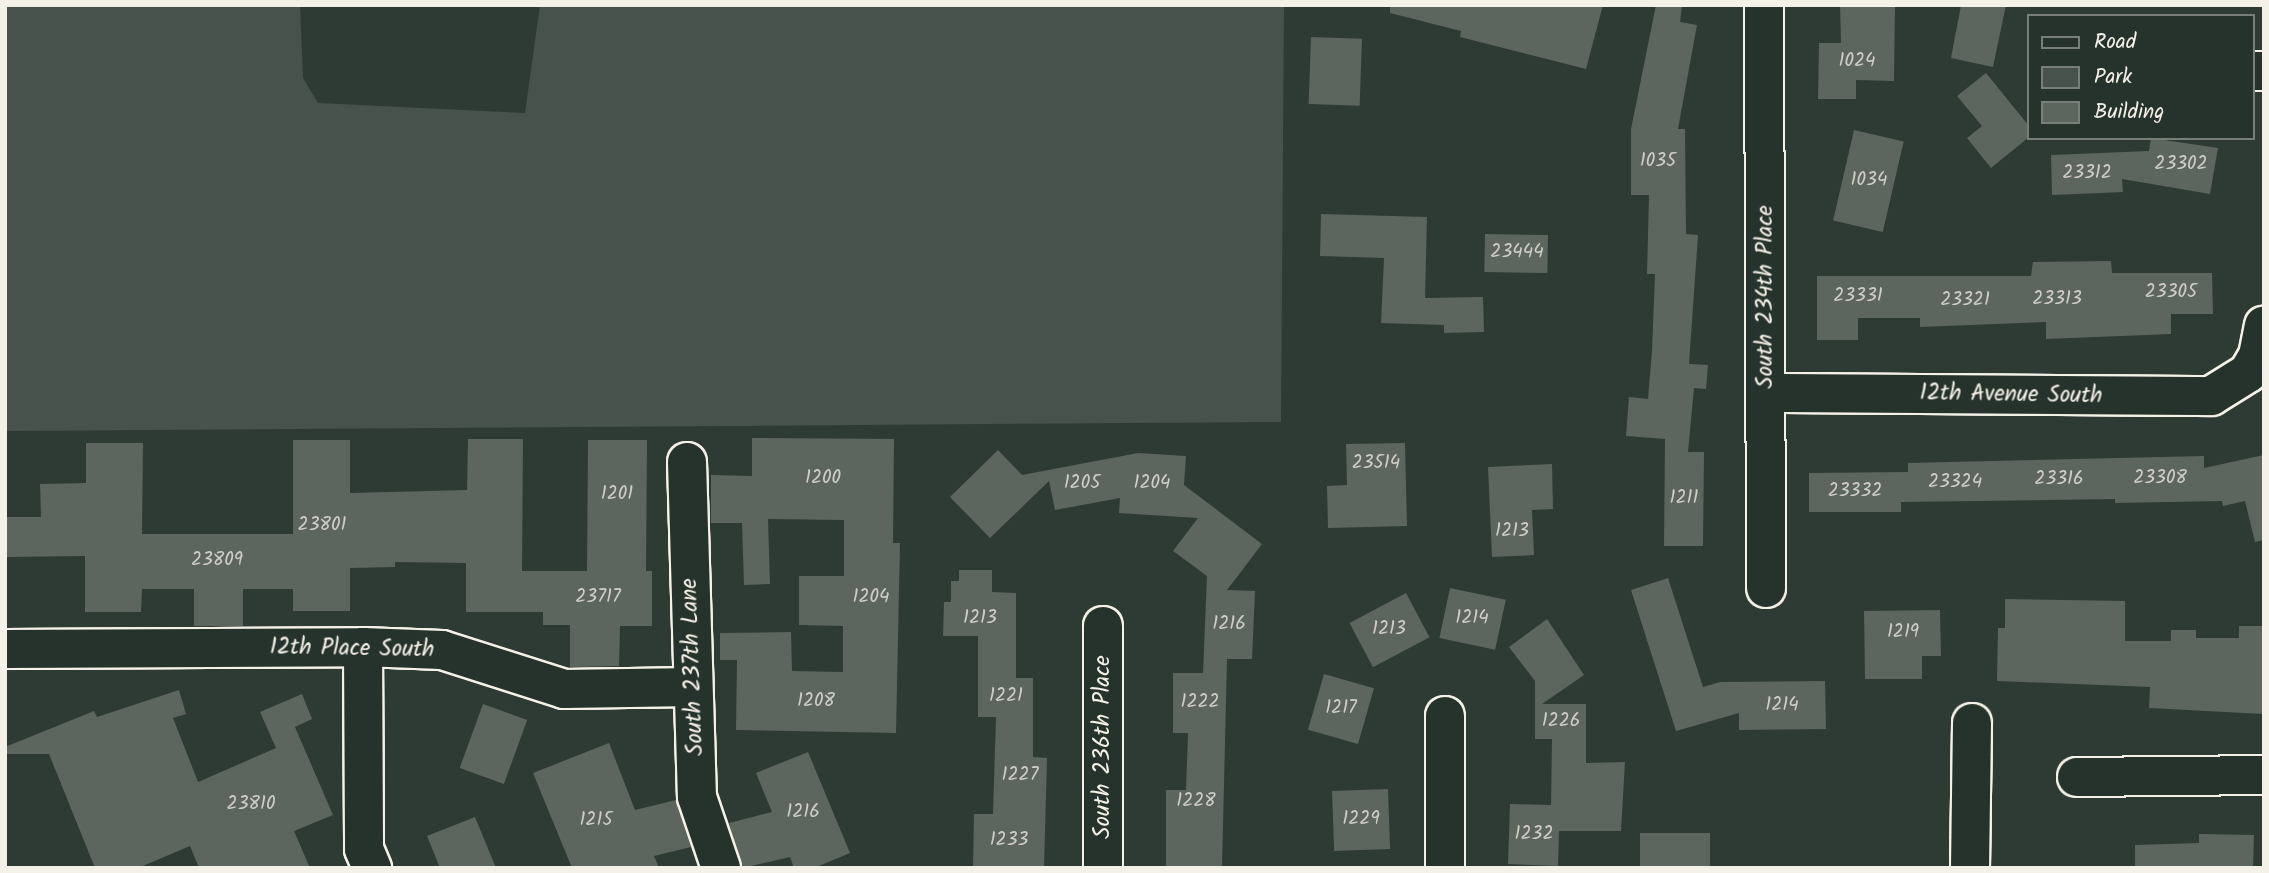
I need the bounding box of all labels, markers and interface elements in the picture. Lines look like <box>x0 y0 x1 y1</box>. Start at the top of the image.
legend <box>2028 14 2255 140</box>
text: Road <box>2094 26 2136 59</box>
house number: 1024 <box>1839 51 1875 73</box>
text: Park <box>2094 61 2132 94</box>
text: Building <box>2094 96 2164 129</box>
house number: 1035 <box>1640 151 1676 173</box>
house number: 23302 <box>2154 154 2208 176</box>
house number: 23312 <box>2062 163 2112 185</box>
house number: 1034 <box>1851 170 1887 192</box>
street label: South 234th Place <box>1752 205 1780 389</box>
house number: 23444 <box>1490 242 1544 264</box>
house number: 23305 <box>2145 282 2197 304</box>
house number: 23331 <box>1833 286 1883 308</box>
house number: 23313 <box>2032 289 2082 311</box>
house number: 23321 <box>1940 290 1990 312</box>
street label: 12th Avenue South <box>1919 380 2103 410</box>
house number: 23514 <box>1352 453 1400 475</box>
house number: 1200 <box>805 468 841 490</box>
house number: 23308 <box>2133 468 2187 490</box>
house number: 23316 <box>2034 469 2084 491</box>
house number: 23324 <box>1928 472 1982 494</box>
house number: 1205 <box>1064 473 1100 495</box>
house number: 1204 <box>1134 473 1170 495</box>
house number: 23332 <box>1828 481 1882 503</box>
house number: 1201 <box>601 484 633 506</box>
house number: 1211 <box>1670 488 1698 510</box>
house number: 23801 <box>298 515 346 537</box>
house number: 1213 <box>1495 521 1529 543</box>
house number: 23809 <box>191 550 243 572</box>
street label: South 237th Lane <box>676 578 710 756</box>
house number: 23717 <box>575 587 621 609</box>
house number: 1204 <box>853 587 889 609</box>
house number: 1213 <box>963 608 997 630</box>
house number: 1214 <box>1455 608 1489 630</box>
house number: 1216 <box>1212 614 1246 636</box>
house number: 1213 <box>1372 619 1406 641</box>
house number: 1219 <box>1887 622 1919 644</box>
street label: 12th Place South <box>269 634 435 664</box>
street label: South 236th Place <box>1089 655 1117 839</box>
house number: 1221 <box>989 686 1023 708</box>
house number: 1208 <box>797 691 835 713</box>
house number: 1222 <box>1180 692 1220 714</box>
house number: 1214 <box>1765 695 1799 717</box>
house number: 1217 <box>1325 698 1357 720</box>
house number: 1226 <box>1542 711 1580 733</box>
house number: 1227 <box>1002 765 1038 787</box>
house number: 1228 <box>1176 791 1216 813</box>
house number: 23810 <box>227 794 275 816</box>
house number: 1216 <box>786 802 820 824</box>
house number: 1229 <box>1342 809 1380 831</box>
house number: 1215 <box>579 810 613 832</box>
house number: 1232 <box>1515 824 1553 846</box>
house number: 1233 <box>990 830 1028 852</box>

